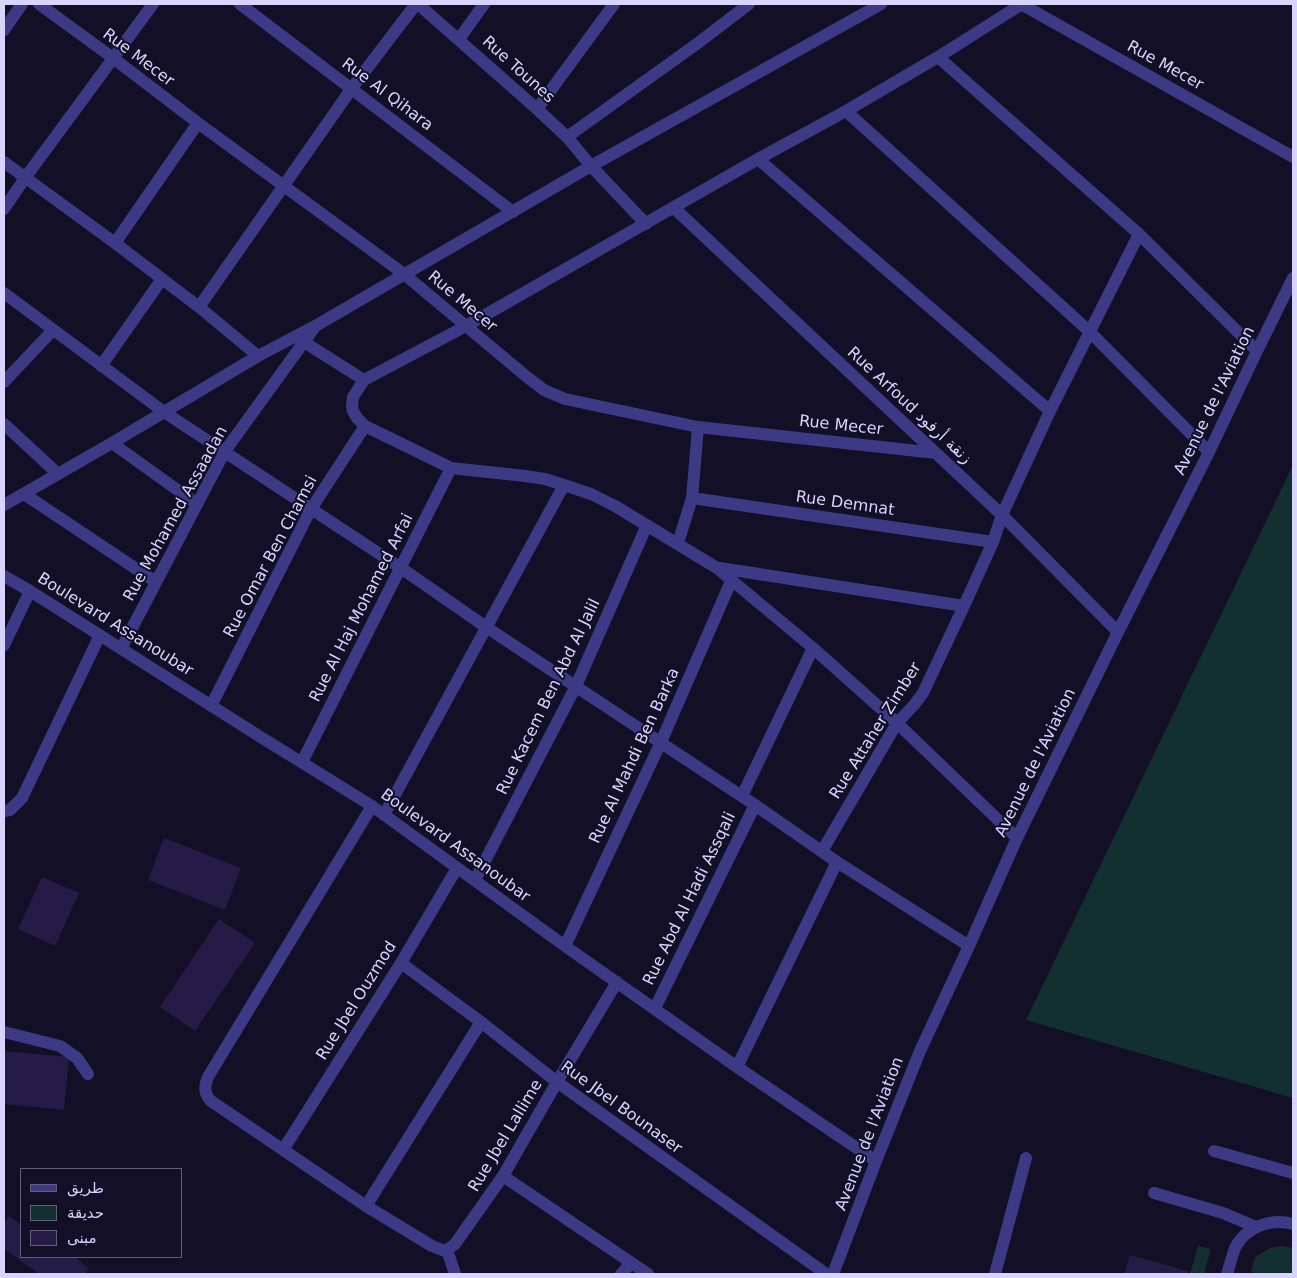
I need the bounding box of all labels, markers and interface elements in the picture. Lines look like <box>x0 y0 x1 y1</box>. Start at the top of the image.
street label: Rue Mecer <box>99 25 177 91</box>
street label: Rue Tounes <box>478 32 558 108</box>
street label: Rue Mecer <box>1123 37 1207 95</box>
street label: Rue Al Qihara <box>338 54 436 136</box>
street label: Rue Mecer <box>424 268 500 336</box>
street label: Avenue de l'Aviation <box>1171 324 1259 478</box>
street label: Rue Arfoud زنقة أرفود <box>843 343 975 469</box>
street label: Rue Mecer <box>798 412 884 440</box>
street label: Rue Mohamed Assaadan <box>120 423 232 605</box>
street label: Rue Omar Ben Chamsi <box>220 473 322 641</box>
street label: Rue Demnat <box>794 488 896 520</box>
street label: Rue Al Haj Mohamed Arfai <box>306 511 418 705</box>
street label: Boulevard Assanoubar <box>34 569 196 681</box>
street label: Rue Kacem Ben Abd Al Jalil <box>493 596 605 798</box>
street label: Rue Attaher Zimber <box>826 659 926 803</box>
street label: Rue Al Mahdi Ben Barka <box>586 665 684 847</box>
street label: Avenue de l'Aviation <box>992 686 1080 840</box>
street label: Boulevard Assanoubar <box>377 785 533 907</box>
street label: Rue Abd Al Hadi Assqali <box>640 809 740 989</box>
street label: Rue Jbel Ouzmod <box>313 938 401 1064</box>
street label: Avenue de l'Aviation <box>832 1055 908 1213</box>
street label: Rue Jbel Bounaser <box>557 1058 685 1158</box>
street label: Rue Jbel Lallime <box>465 1077 547 1195</box>
legend <box>20 1168 182 1258</box>
text: طريق <box>67 1179 104 1197</box>
text: حديقة <box>67 1204 104 1222</box>
text: مبنى <box>67 1229 97 1247</box>

